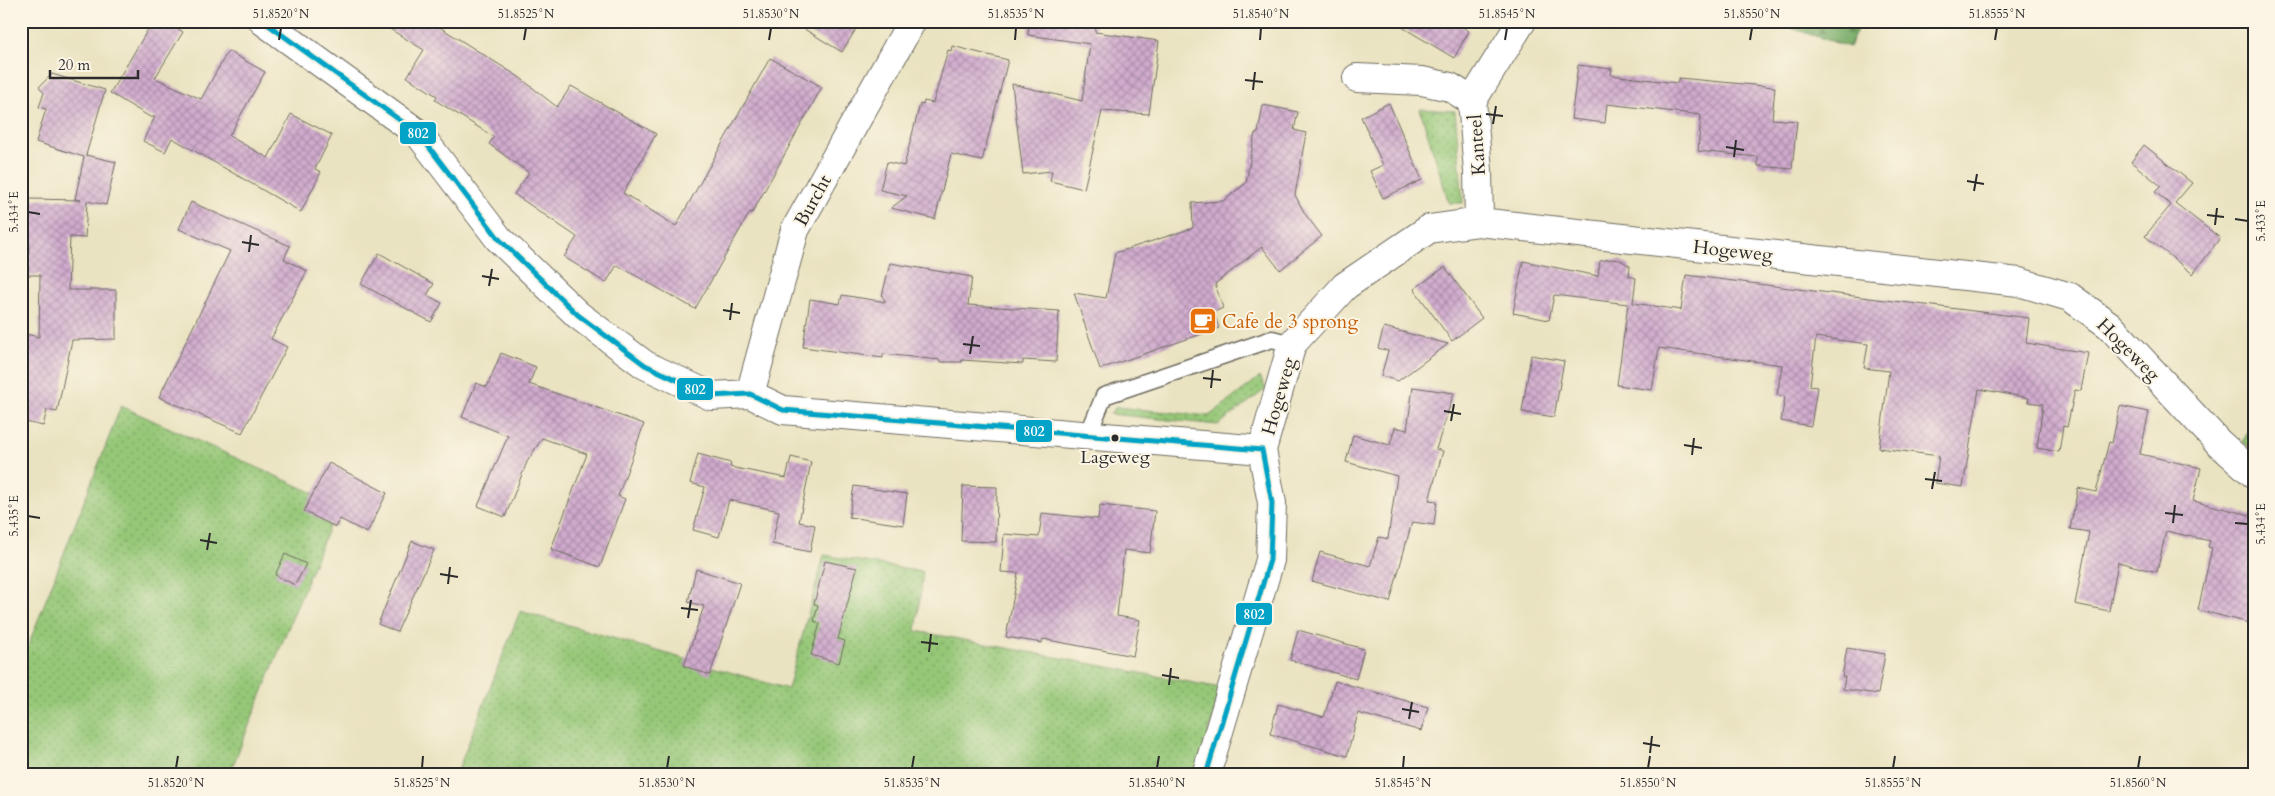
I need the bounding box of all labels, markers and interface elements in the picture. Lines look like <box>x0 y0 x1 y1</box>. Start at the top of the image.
text: 51.8520°N <box>253 6 310 22</box>
text: 51.8525°N <box>498 6 555 22</box>
text: 51.8530°N <box>743 6 800 22</box>
text: 51.8535°N <box>988 6 1045 22</box>
text: 51.8540°N <box>1233 6 1290 22</box>
text: 51.8545°N <box>1479 6 1536 22</box>
text: 51.8550°N <box>1724 6 1781 22</box>
text: 51.8555°N <box>1969 6 2026 22</box>
scale bar <box>50 48 138 80</box>
text: 20 m <box>58 55 90 75</box>
street label: Kanteel <box>1462 113 1492 176</box>
line badge: 802 <box>399 121 437 145</box>
text: 802 <box>407 124 429 143</box>
street label: Burcht <box>788 170 838 231</box>
text: 5.434°E <box>6 191 22 233</box>
text: 5.433°E <box>2253 200 2269 242</box>
street label: Hogeweg <box>1692 234 1774 268</box>
cafe icon: Cafe de 3 sprong <box>1188 306 1218 336</box>
place label: Cafe de 3 sprong <box>1222 309 1358 335</box>
street label: Hogeweg <box>2091 312 2166 387</box>
street label: Hogeweg <box>1255 354 1303 438</box>
line badge: 802 <box>676 377 714 401</box>
text: 802 <box>684 380 706 399</box>
line badge: 802 <box>1015 419 1053 443</box>
text: 802 <box>1023 422 1045 441</box>
marker: Lageweg <box>1110 433 1120 443</box>
place label: Lageweg <box>1080 445 1151 470</box>
text: 5.435°E <box>6 495 22 537</box>
text: 5.434°E <box>2253 503 2269 545</box>
line badge: 802 <box>1235 602 1273 626</box>
text: 802 <box>1243 605 1265 624</box>
text: 51.8520°N <box>148 775 205 791</box>
text: 51.8525°N <box>394 775 451 791</box>
text: 51.8530°N <box>639 775 696 791</box>
text: 51.8535°N <box>884 775 941 791</box>
text: 51.8540°N <box>1129 775 1186 791</box>
text: 51.8545°N <box>1375 775 1432 791</box>
text: 51.8550°N <box>1620 775 1677 791</box>
text: 51.8555°N <box>1865 775 1922 791</box>
text: 51.8560°N <box>2110 775 2167 791</box>

